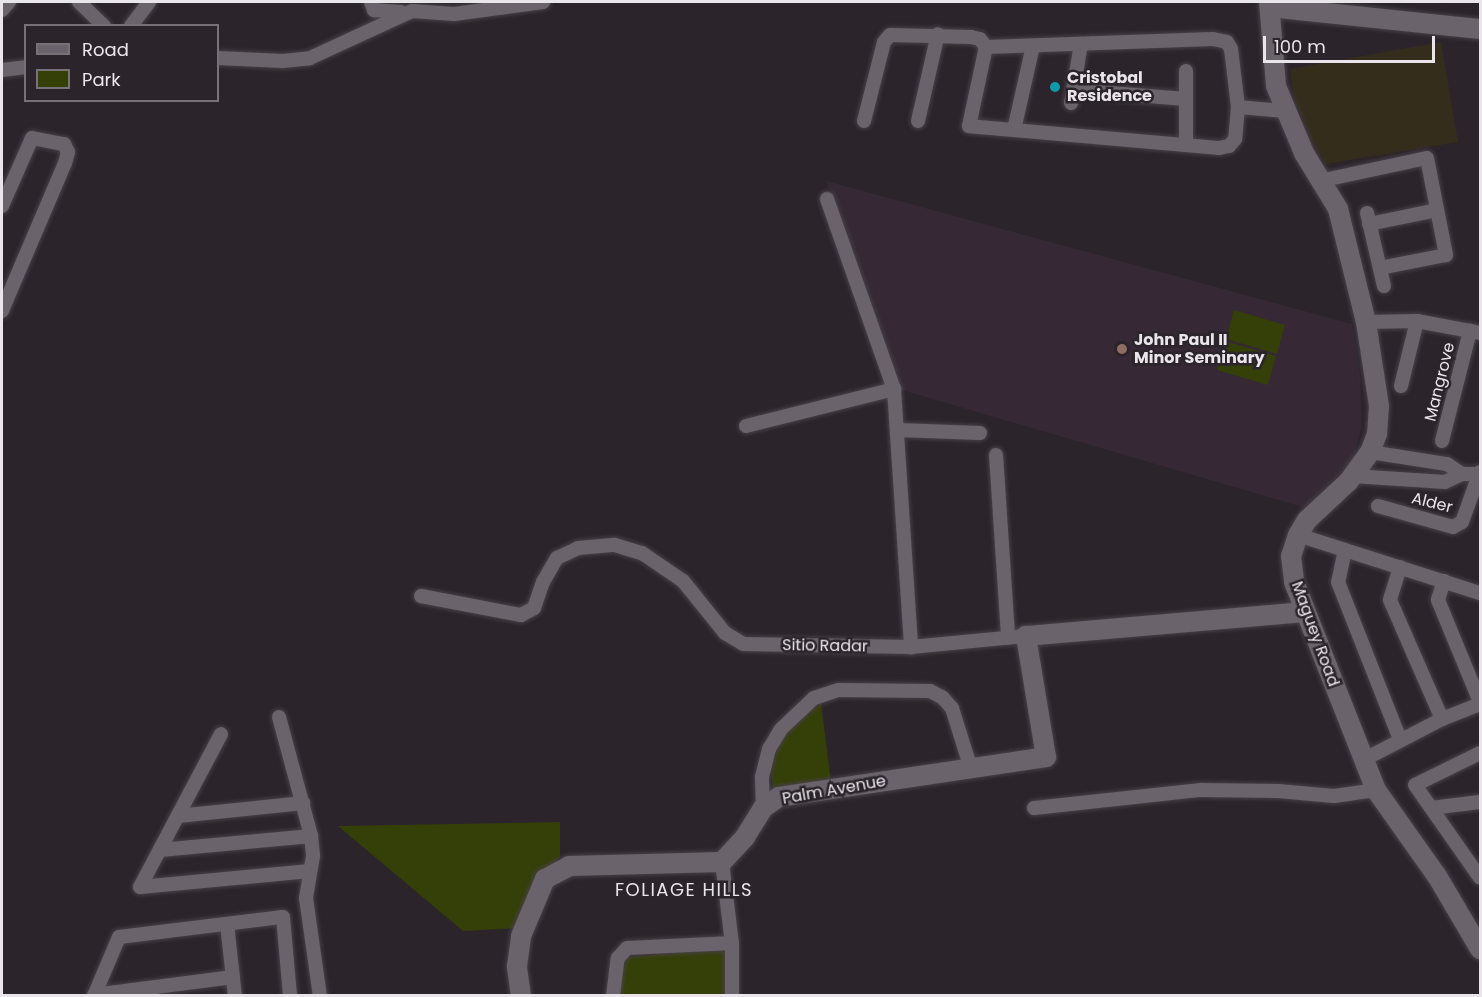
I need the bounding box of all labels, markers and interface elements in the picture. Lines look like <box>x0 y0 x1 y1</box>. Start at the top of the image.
legend <box>24 24 219 102</box>
scale bar <box>1266 24 1438 62</box>
text: 100 m <box>1274 34 1326 59</box>
text: Road <box>82 37 129 62</box>
text: Park <box>82 67 121 92</box>
place label: Cristobal Residence <box>1067 68 1152 106</box>
marker: Cristobal Residence <box>1048 80 1062 94</box>
place label: John Paul II Minor Seminary <box>1134 330 1265 368</box>
street label: Mangrove <box>1421 341 1459 423</box>
marker: John Paul II Minor Seminary <box>1115 342 1129 356</box>
street label: Alder <box>1410 489 1454 517</box>
street label: Maguey Road <box>1287 579 1343 689</box>
street label: Sitio Radar <box>782 636 868 656</box>
street label: Palm Avenue <box>781 771 887 809</box>
district label: FOLIAGE HILLS <box>615 879 753 901</box>

